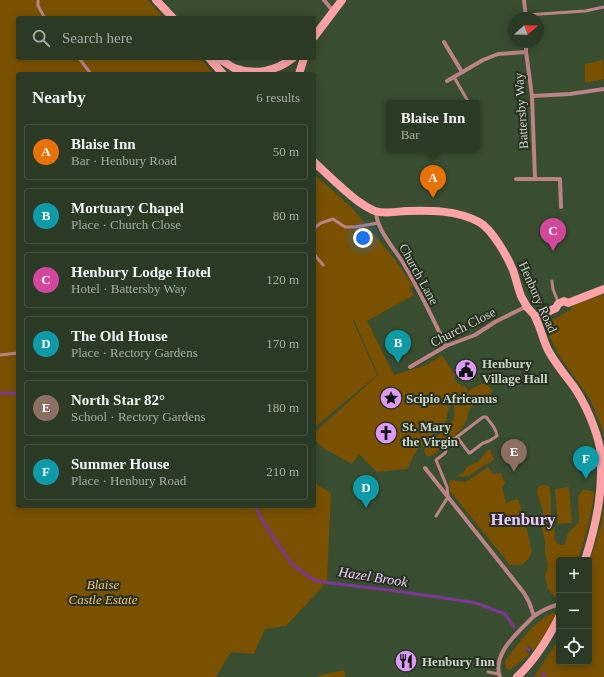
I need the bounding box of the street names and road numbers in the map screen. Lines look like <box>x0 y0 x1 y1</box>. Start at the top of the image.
street label: Battersby Way <box>511 72 531 150</box>
street label: Church Lane <box>396 241 442 307</box>
street label: Henbury Road <box>516 259 561 335</box>
street label: Church Close <box>428 304 498 350</box>

